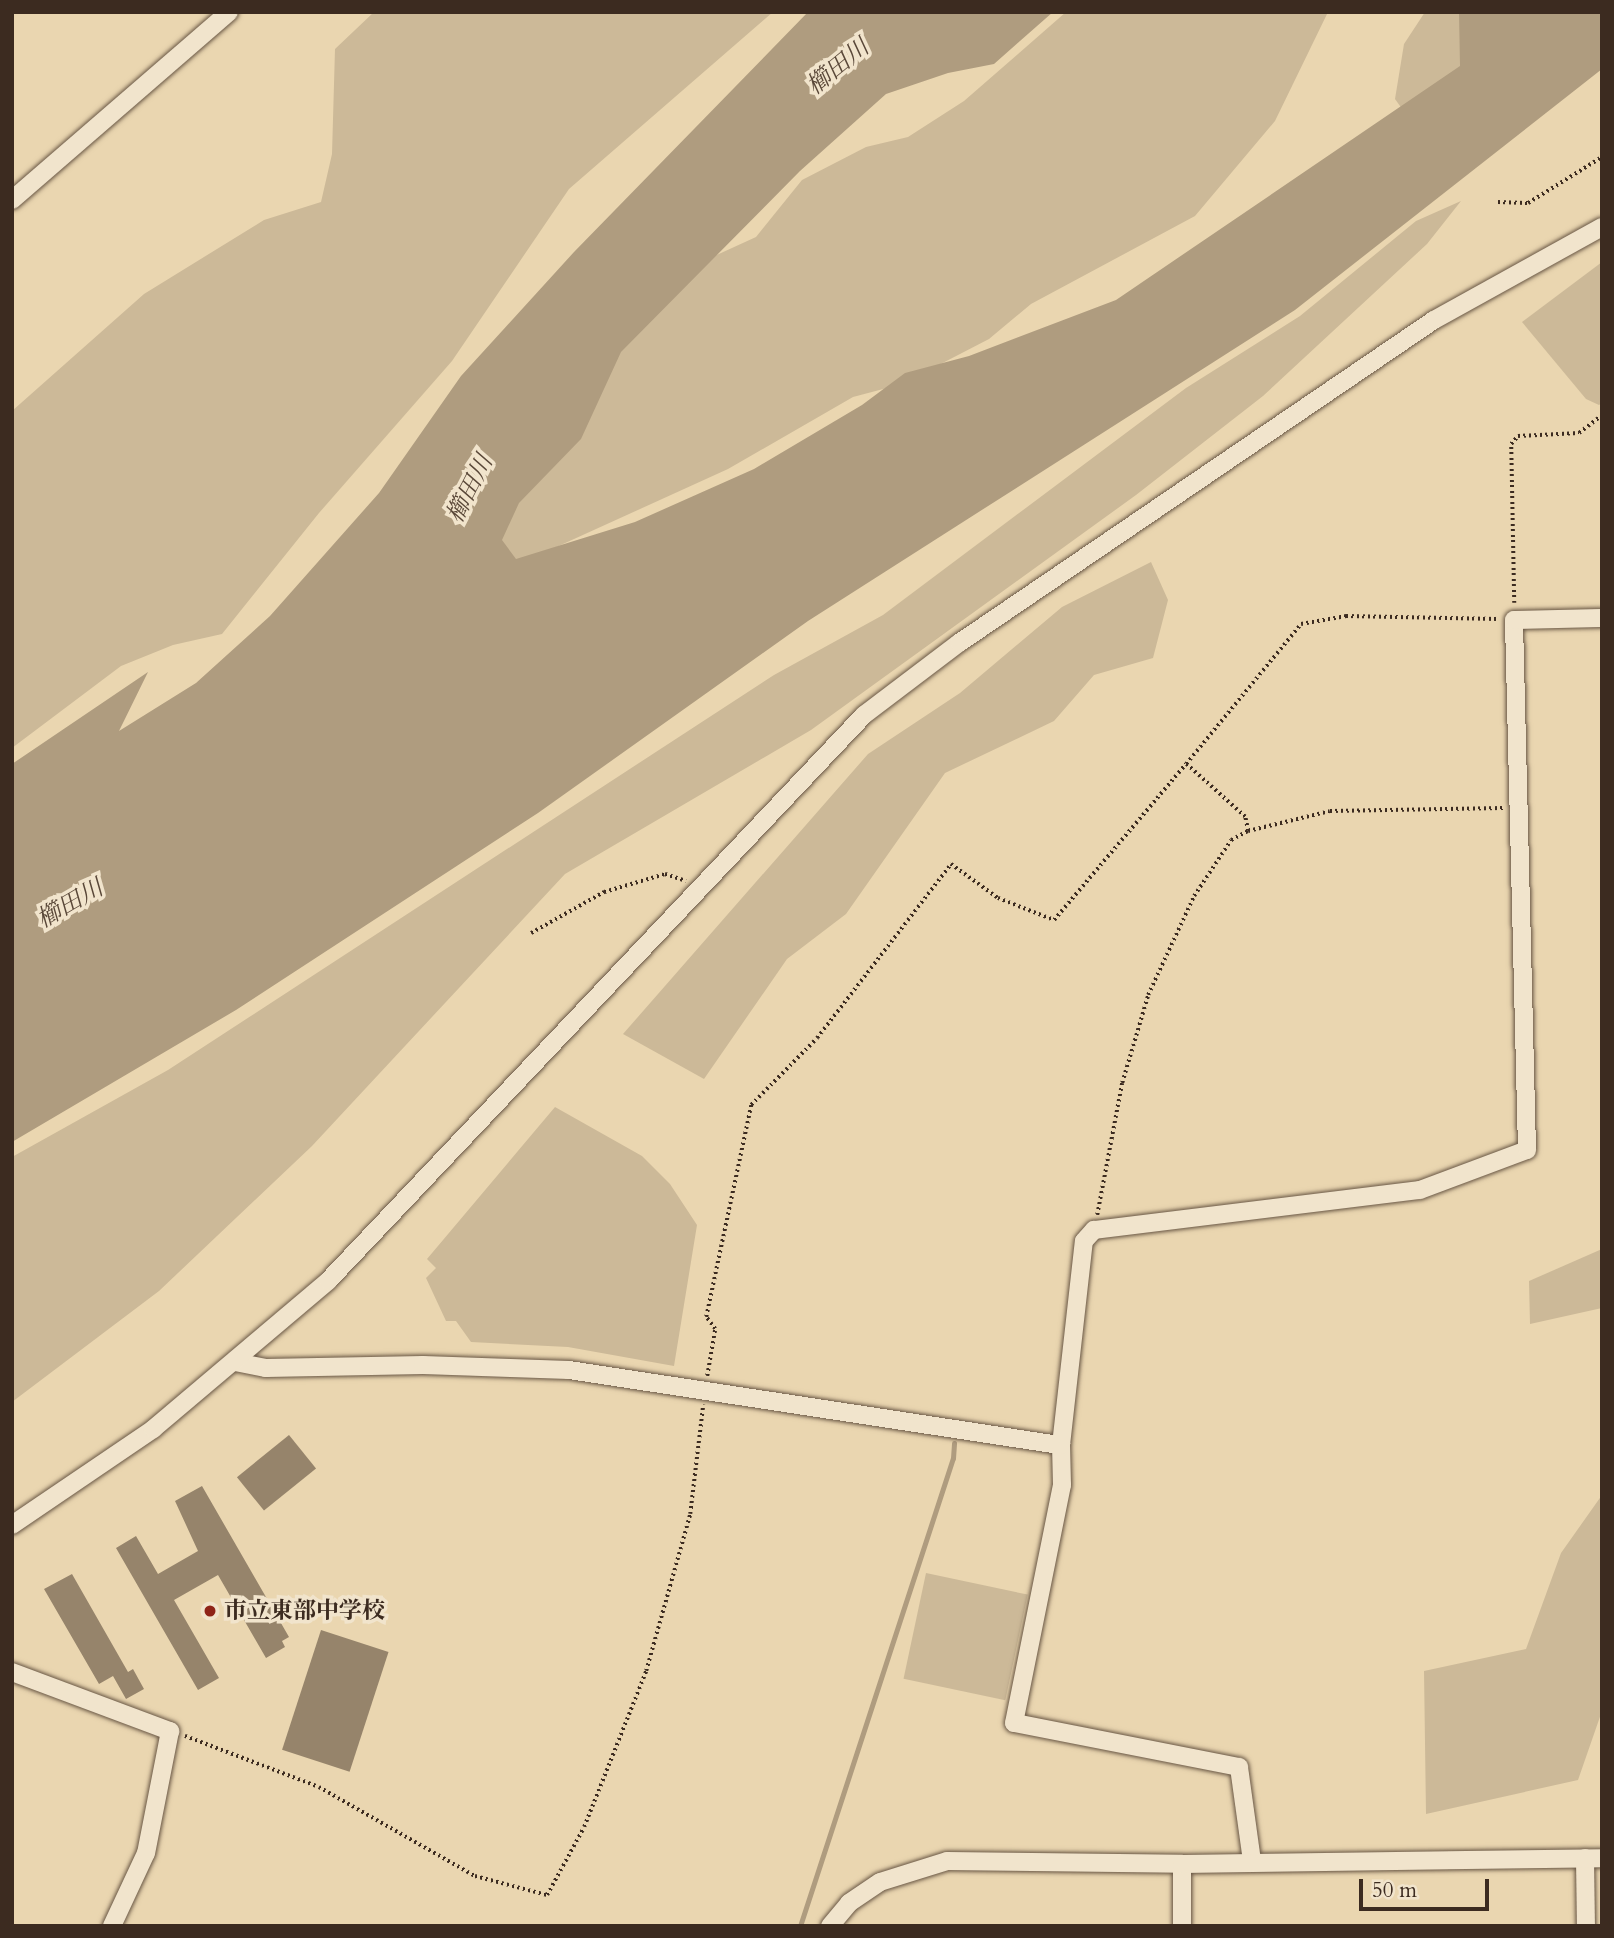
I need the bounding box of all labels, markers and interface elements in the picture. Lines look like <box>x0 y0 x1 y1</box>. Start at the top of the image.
water label: 櫛田川 <box>801 33 875 101</box>
water label: 櫛田川 <box>441 450 499 528</box>
water label: 櫛田川 <box>32 874 108 934</box>
place label: 市立東部中学校 <box>224 1597 385 1625</box>
marker: 市立東部中学校 <box>202 1603 218 1619</box>
scale bar <box>1362 1864 1492 1908</box>
text: 50 m <box>1372 1876 1417 1905</box>

